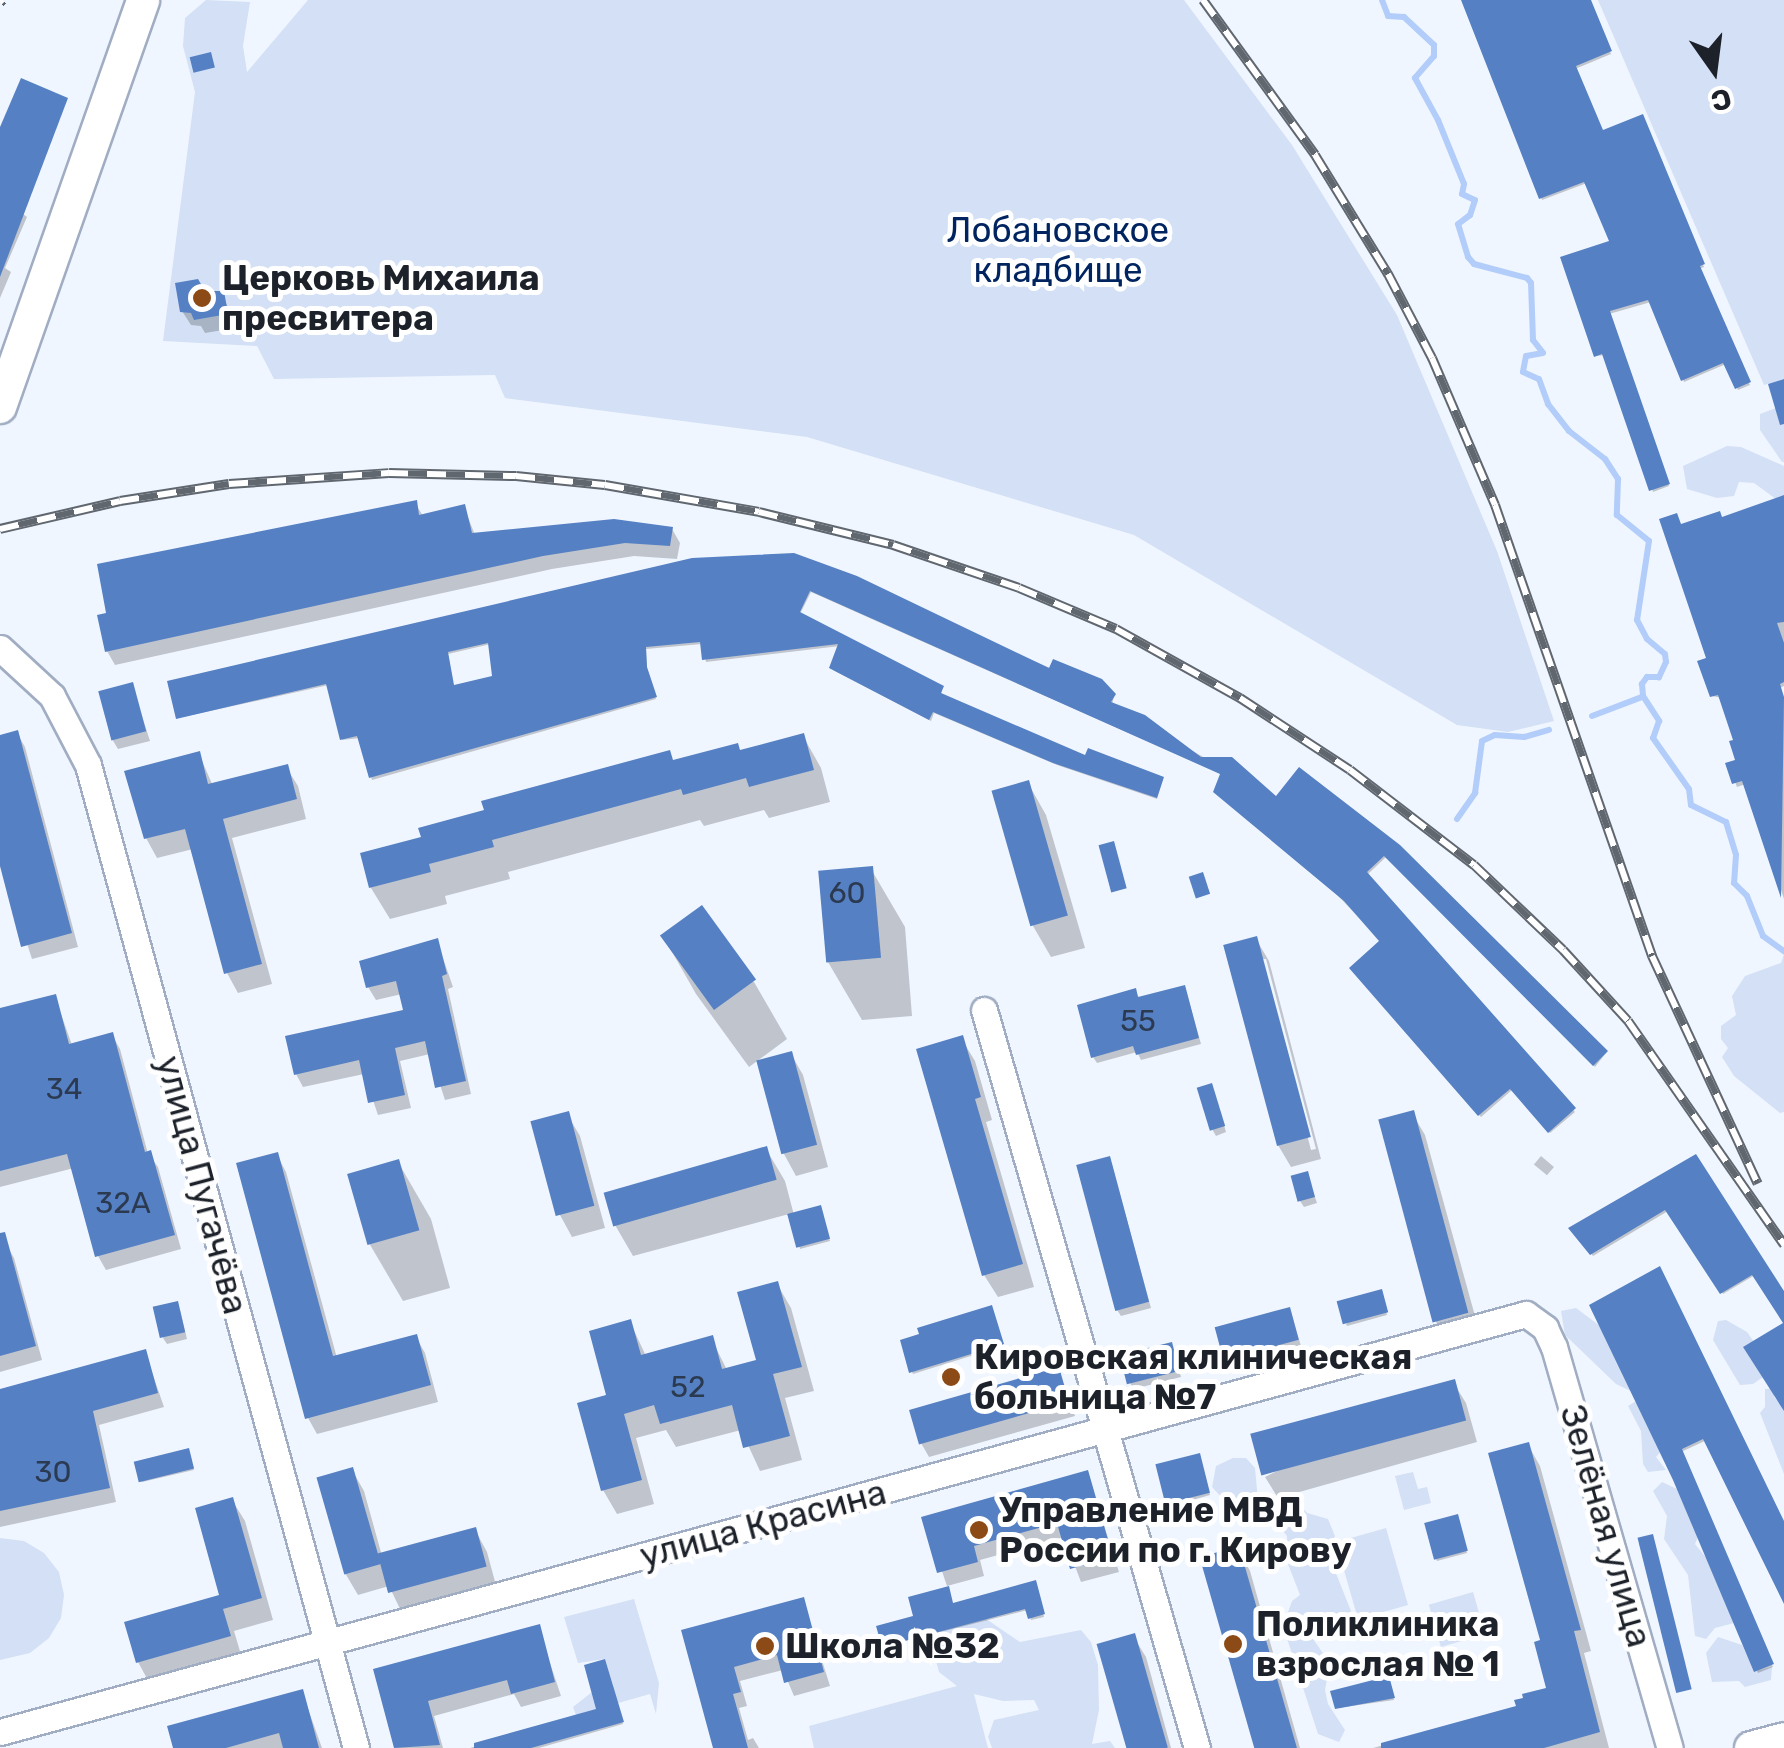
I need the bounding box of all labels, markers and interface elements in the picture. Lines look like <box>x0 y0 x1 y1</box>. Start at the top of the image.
north arrow <box>1664 20 1764 120</box>
text: С <box>1708 81 1735 118</box>
park label: Лобановское кладбище <box>947 209 1169 291</box>
place label: Церковь Михаила пресвитера <box>222 257 540 339</box>
marker: Церковь Михаила пресвитера <box>191 287 213 309</box>
house number: 60 <box>828 875 866 911</box>
house number: 55 <box>1120 1003 1156 1039</box>
street label: улица Пугачёва <box>147 1051 257 1319</box>
house number: 34 <box>46 1071 82 1107</box>
house number: 32А <box>95 1185 151 1221</box>
place label: Кировская клиническая больница №7 <box>974 1336 1412 1418</box>
marker: Кировская клиническая больница №7 <box>938 1364 964 1390</box>
house number: 52 <box>670 1369 706 1405</box>
street label: Зелёная улица <box>1551 1400 1661 1652</box>
house number: 30 <box>34 1454 72 1490</box>
street label: улица Красина <box>635 1471 891 1577</box>
place label: Управление МВД России по г. Кирову <box>999 1489 1352 1571</box>
marker: Управление МВД России по г. Кирову <box>968 1519 990 1541</box>
place label: Поликлиника взрослая № 1 <box>1256 1603 1500 1685</box>
place label: Школа №32 <box>785 1625 1000 1667</box>
marker: Поликлиника взрослая № 1 <box>1220 1631 1246 1657</box>
marker: Школа №32 <box>754 1635 776 1657</box>

